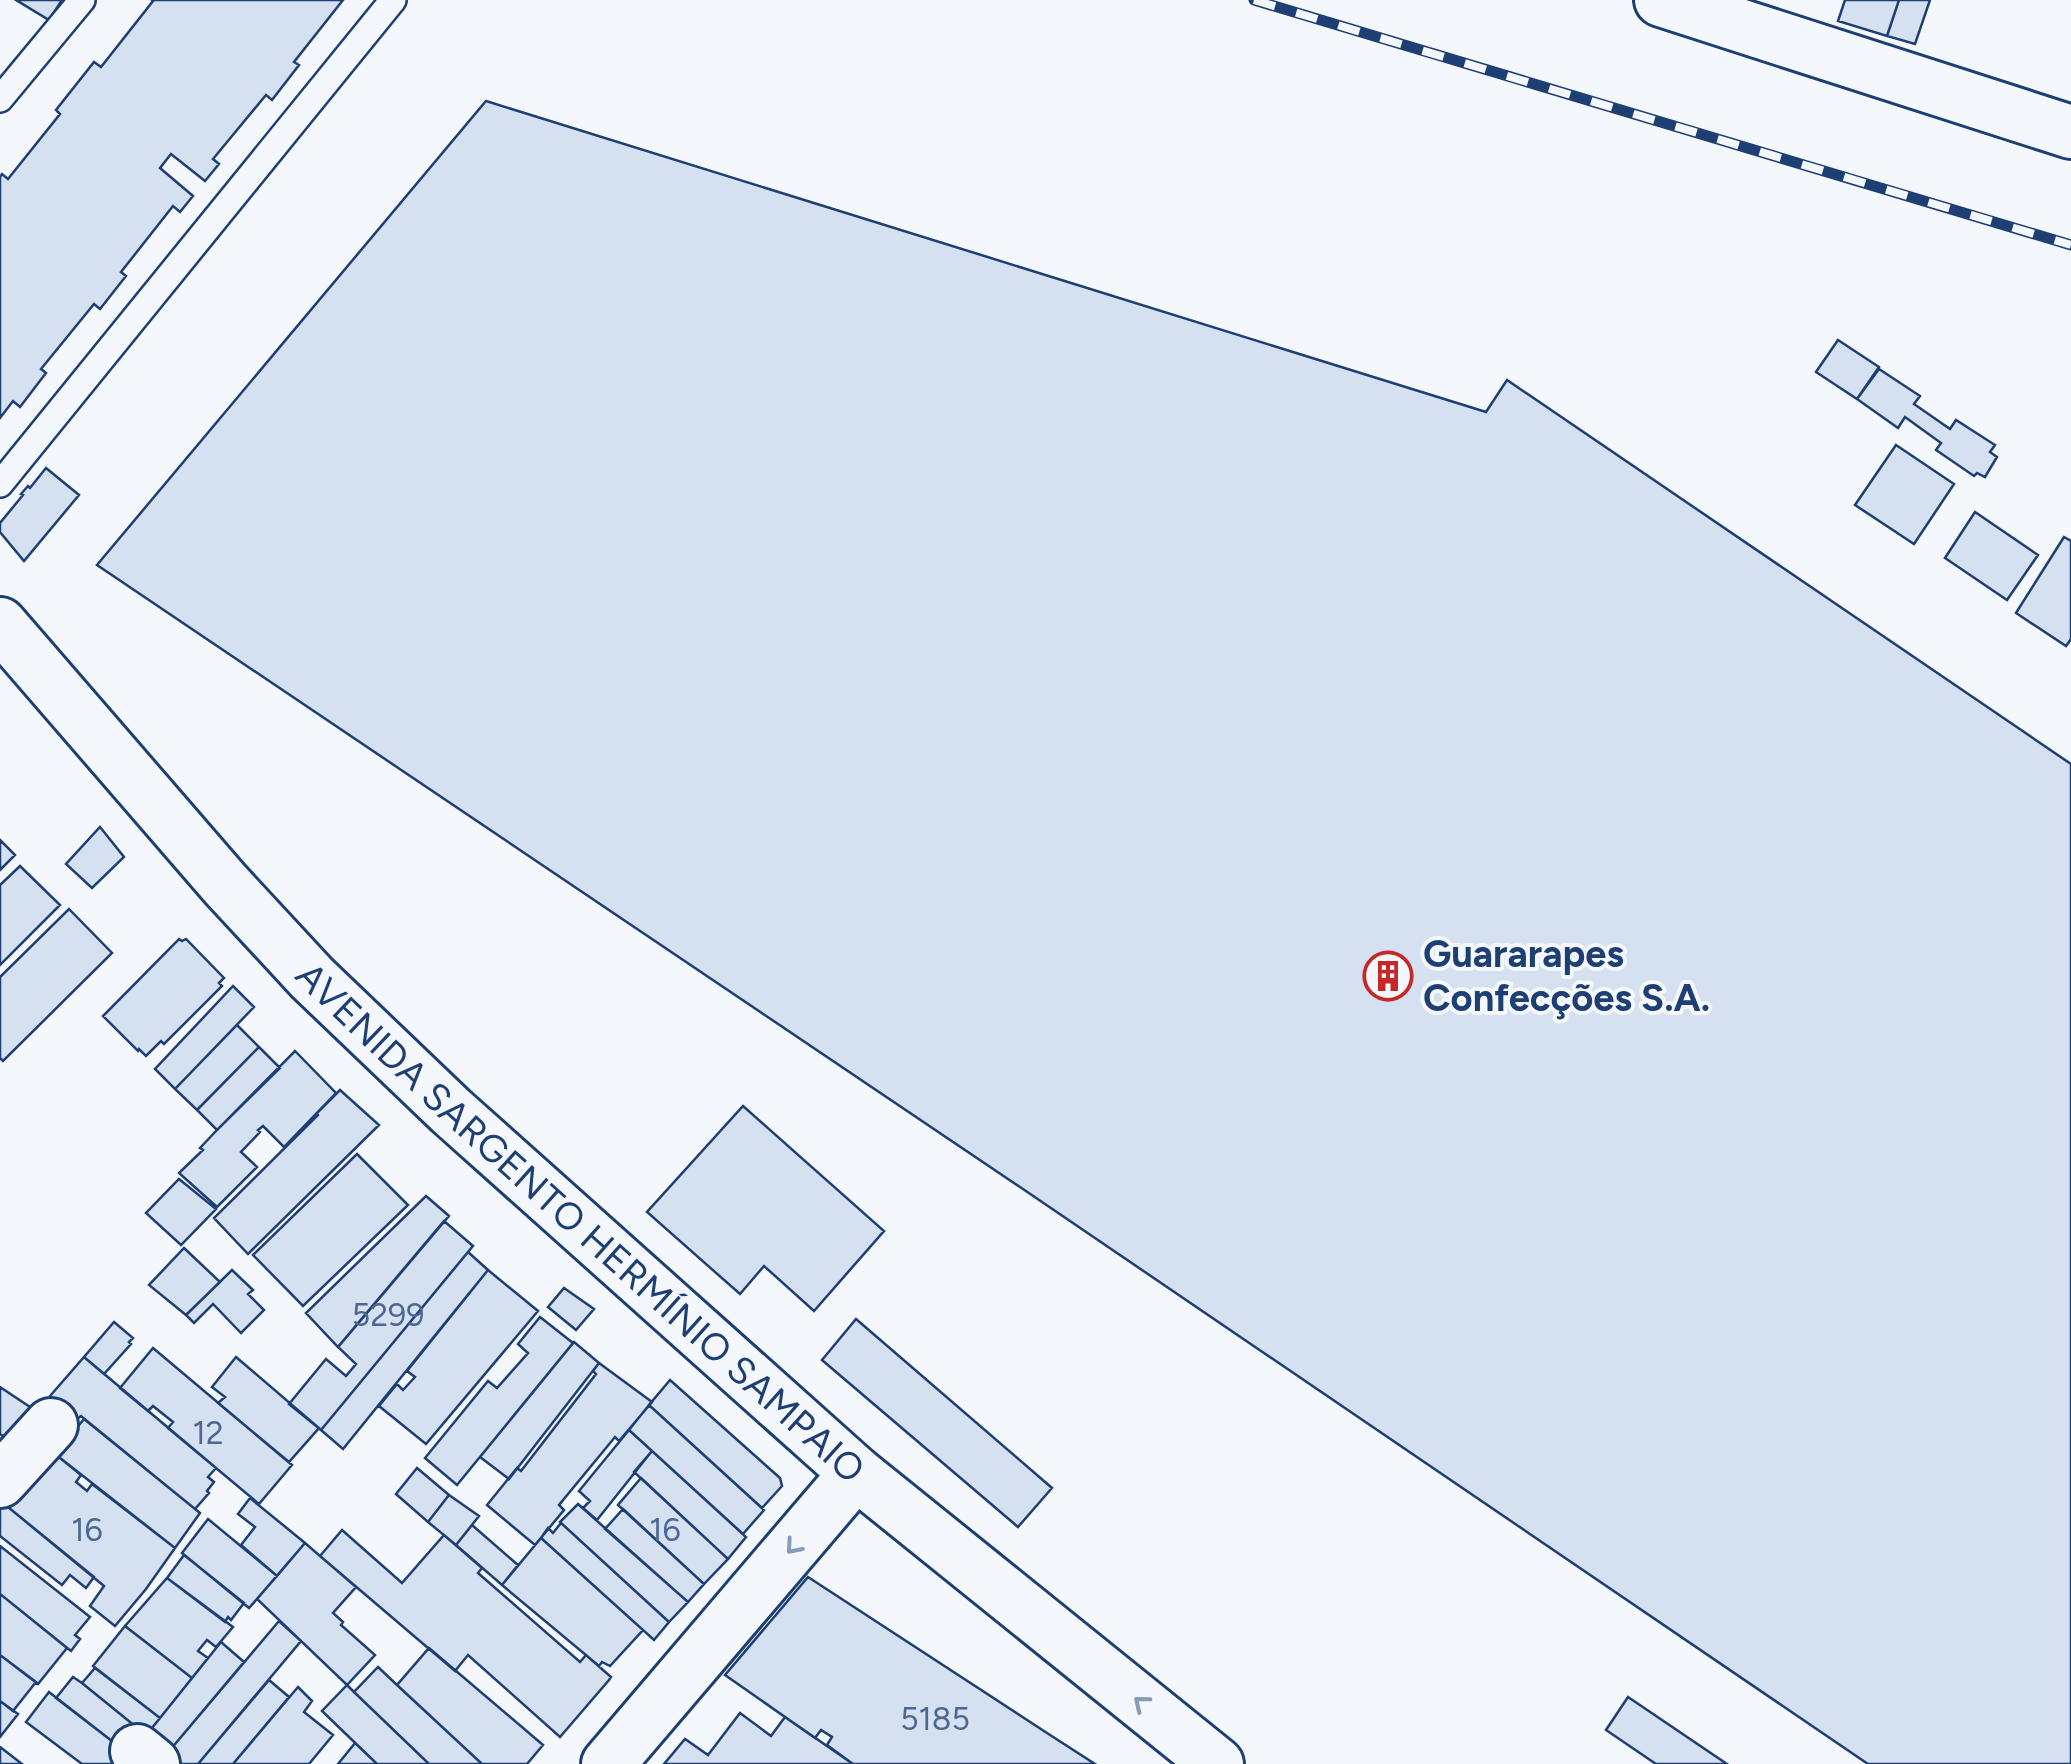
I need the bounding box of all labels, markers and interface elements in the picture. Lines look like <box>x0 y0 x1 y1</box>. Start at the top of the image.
place label: Guararapes Confecções S.A. <box>1423 931 1710 1021</box>
building icon: Guararapes Confecções S.A. <box>1362 950 1414 1002</box>
street label: AVENIDA SARGENTO HERMÍNIO SAMPAIO <box>286 953 874 1493</box>
house number: 5299 <box>352 1296 424 1334</box>
house number: 12 <box>192 1414 224 1452</box>
house number: 16 <box>71 1511 103 1549</box>
house number: 16 <box>649 1511 681 1549</box>
one-way arrow <box>786 1536 804 1554</box>
one-way arrow <box>1134 1697 1152 1715</box>
house number: 5185 <box>900 1700 970 1738</box>

